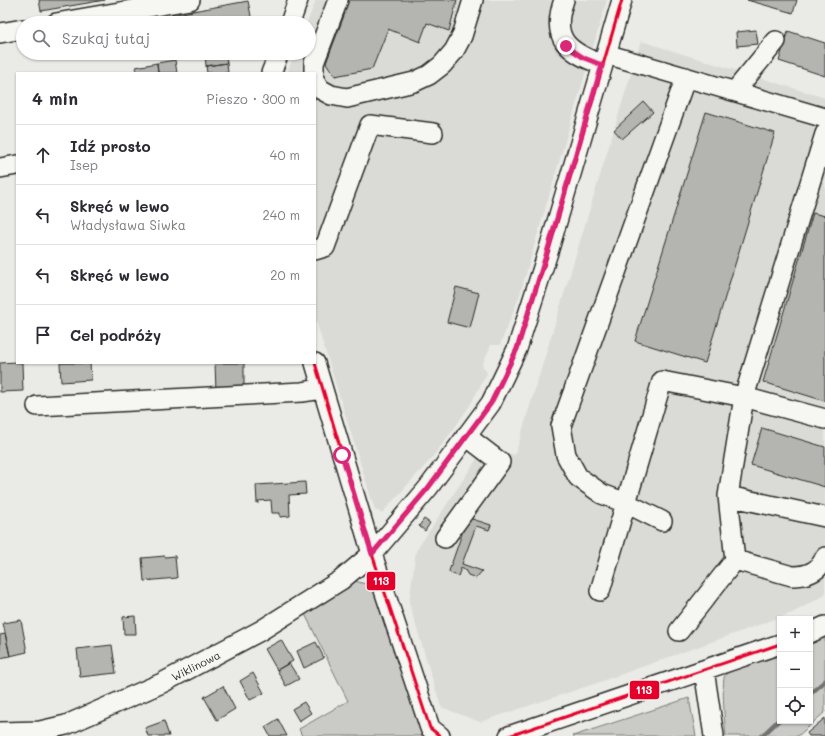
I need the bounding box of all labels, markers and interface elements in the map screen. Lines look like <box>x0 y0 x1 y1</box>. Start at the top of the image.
search box <box>16 16 316 60</box>
icon: search <box>30 27 52 49</box>
text: Szukaj tutaj <box>62 28 150 48</box>
route end <box>557 37 575 55</box>
text: 4 min <box>32 87 78 109</box>
text: Pieszo · 300 m <box>207 90 300 107</box>
text: Idź prosto <box>70 136 151 156</box>
icon: ahead <box>32 144 54 166</box>
text: 40 m <box>270 146 300 163</box>
text: Isep <box>70 156 98 173</box>
text: Skręć w lewo <box>70 196 169 216</box>
icon: left <box>32 204 54 226</box>
text: 240 m <box>263 206 300 223</box>
text: Władysława Siwka <box>70 216 186 233</box>
icon: left <box>32 264 54 286</box>
text: Skręć w lewo <box>70 265 169 285</box>
text: 20 m <box>270 266 300 283</box>
icon: arrive <box>32 324 54 346</box>
text: Cel podróży <box>70 325 161 345</box>
route start <box>333 446 351 464</box>
line badge: 113 <box>366 571 396 591</box>
text: 113 <box>373 573 390 588</box>
map controls <box>777 616 813 724</box>
button: + <box>777 616 813 652</box>
street label: Wiklinowa <box>169 647 223 684</box>
button: − <box>777 652 813 688</box>
line badge: 113 <box>629 680 660 700</box>
text: 113 <box>636 682 653 697</box>
button: locate <box>777 688 813 724</box>

